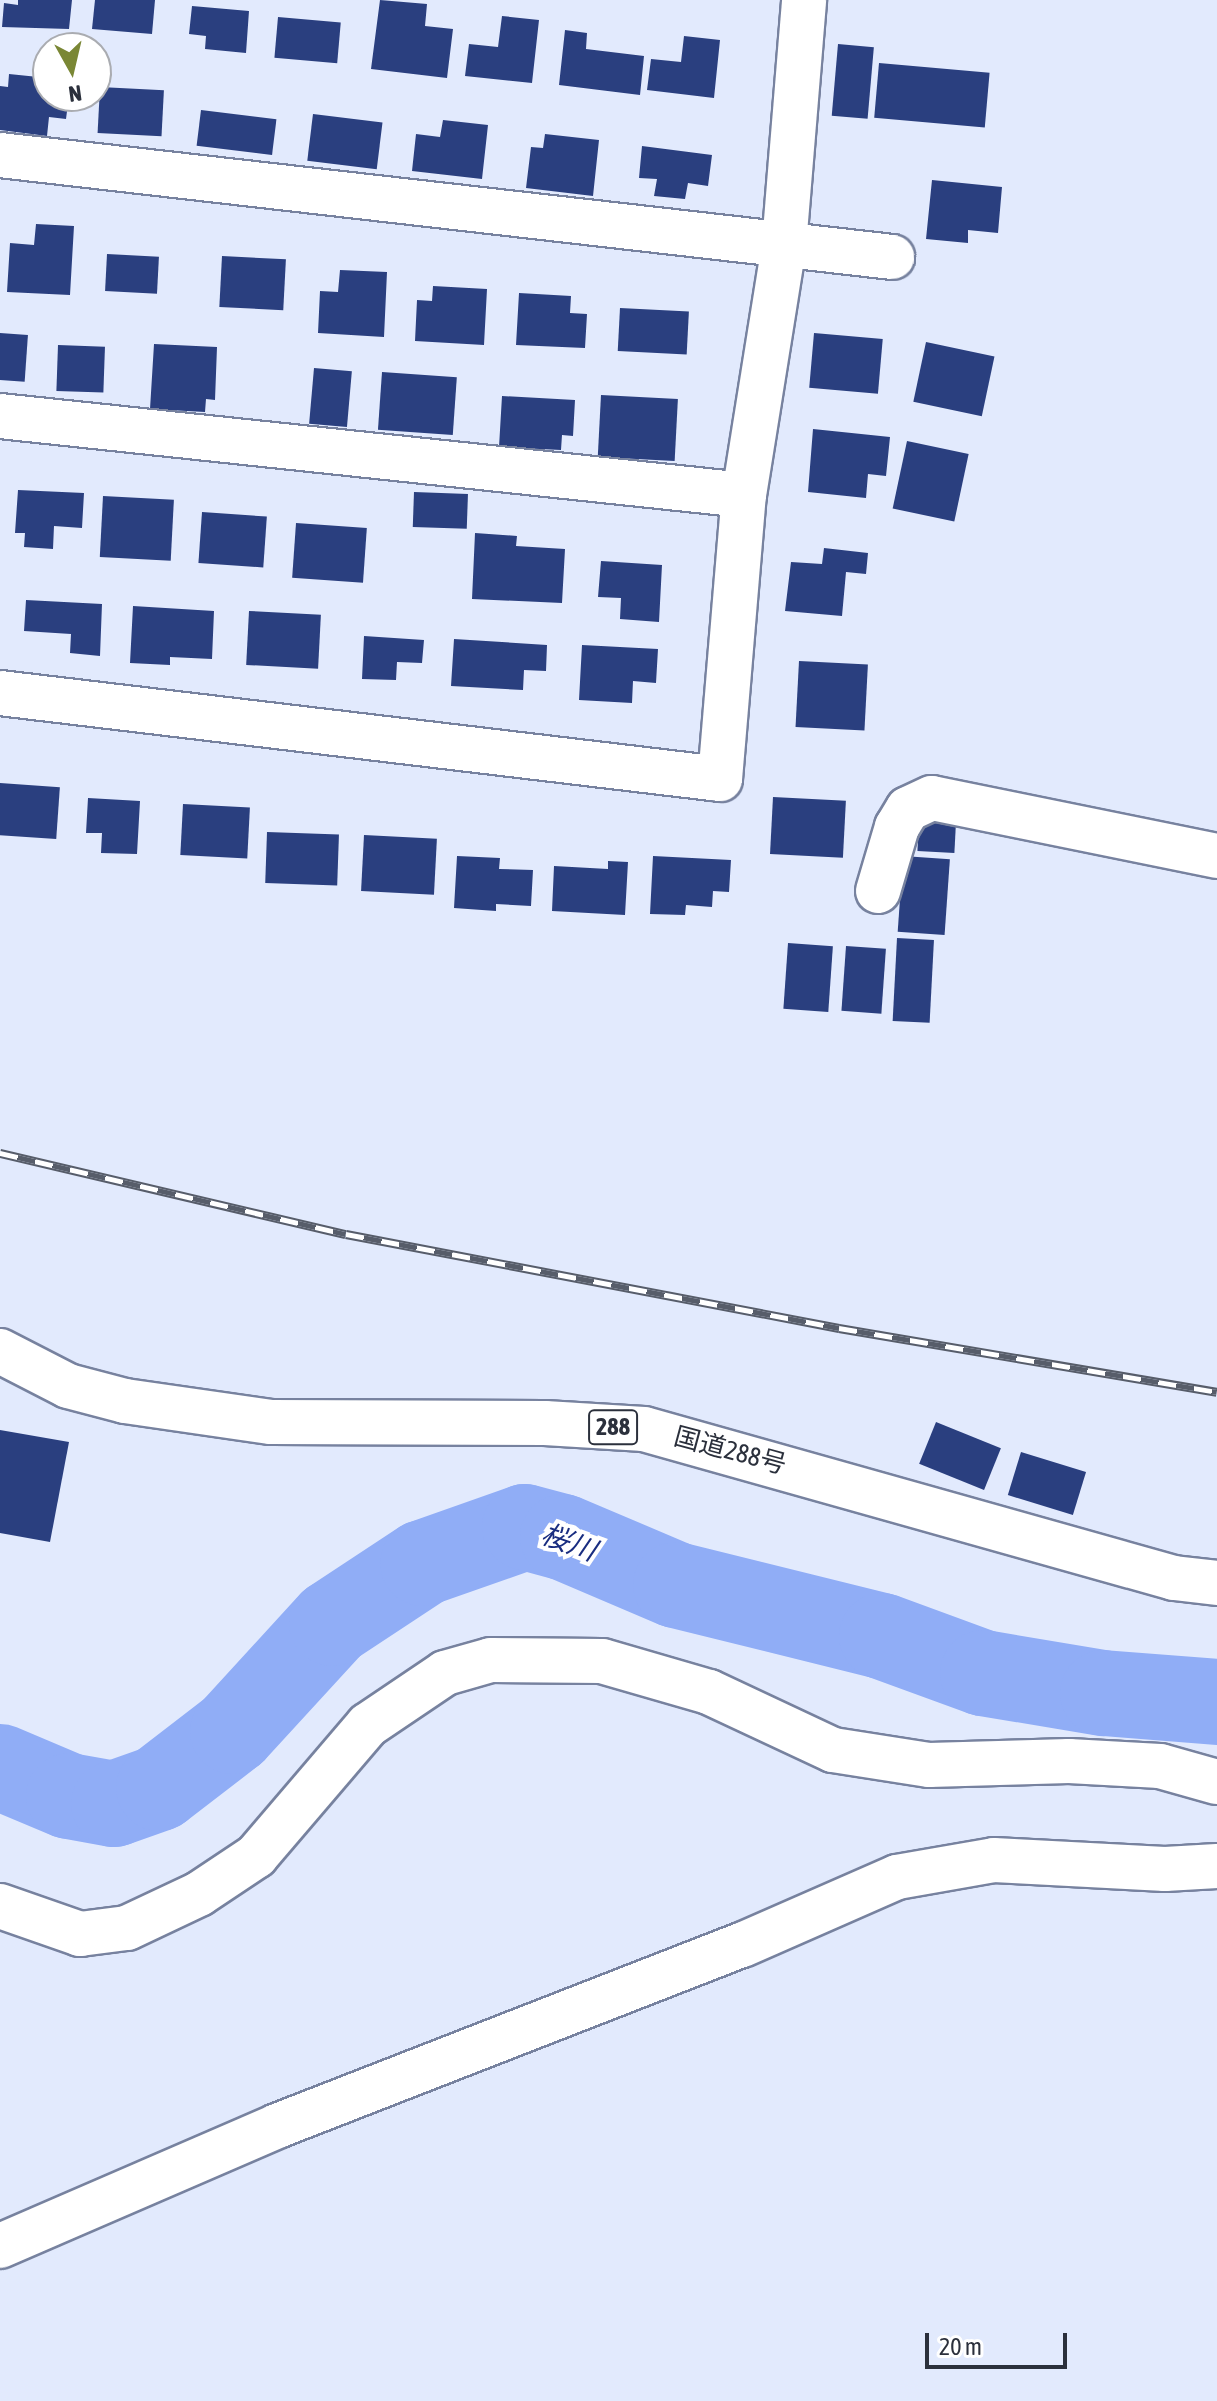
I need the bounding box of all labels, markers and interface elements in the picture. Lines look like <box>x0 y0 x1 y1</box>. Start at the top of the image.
north arrow <box>32 32 112 112</box>
text: N <box>67 80 83 108</box>
road number: 288 <box>587 1407 639 1447</box>
street label: 国道288号 <box>671 1421 789 1481</box>
water label: 桜川 <box>537 1517 601 1567</box>
scale bar <box>929 2317 1071 2367</box>
text: 20 m <box>939 2333 982 2360</box>

